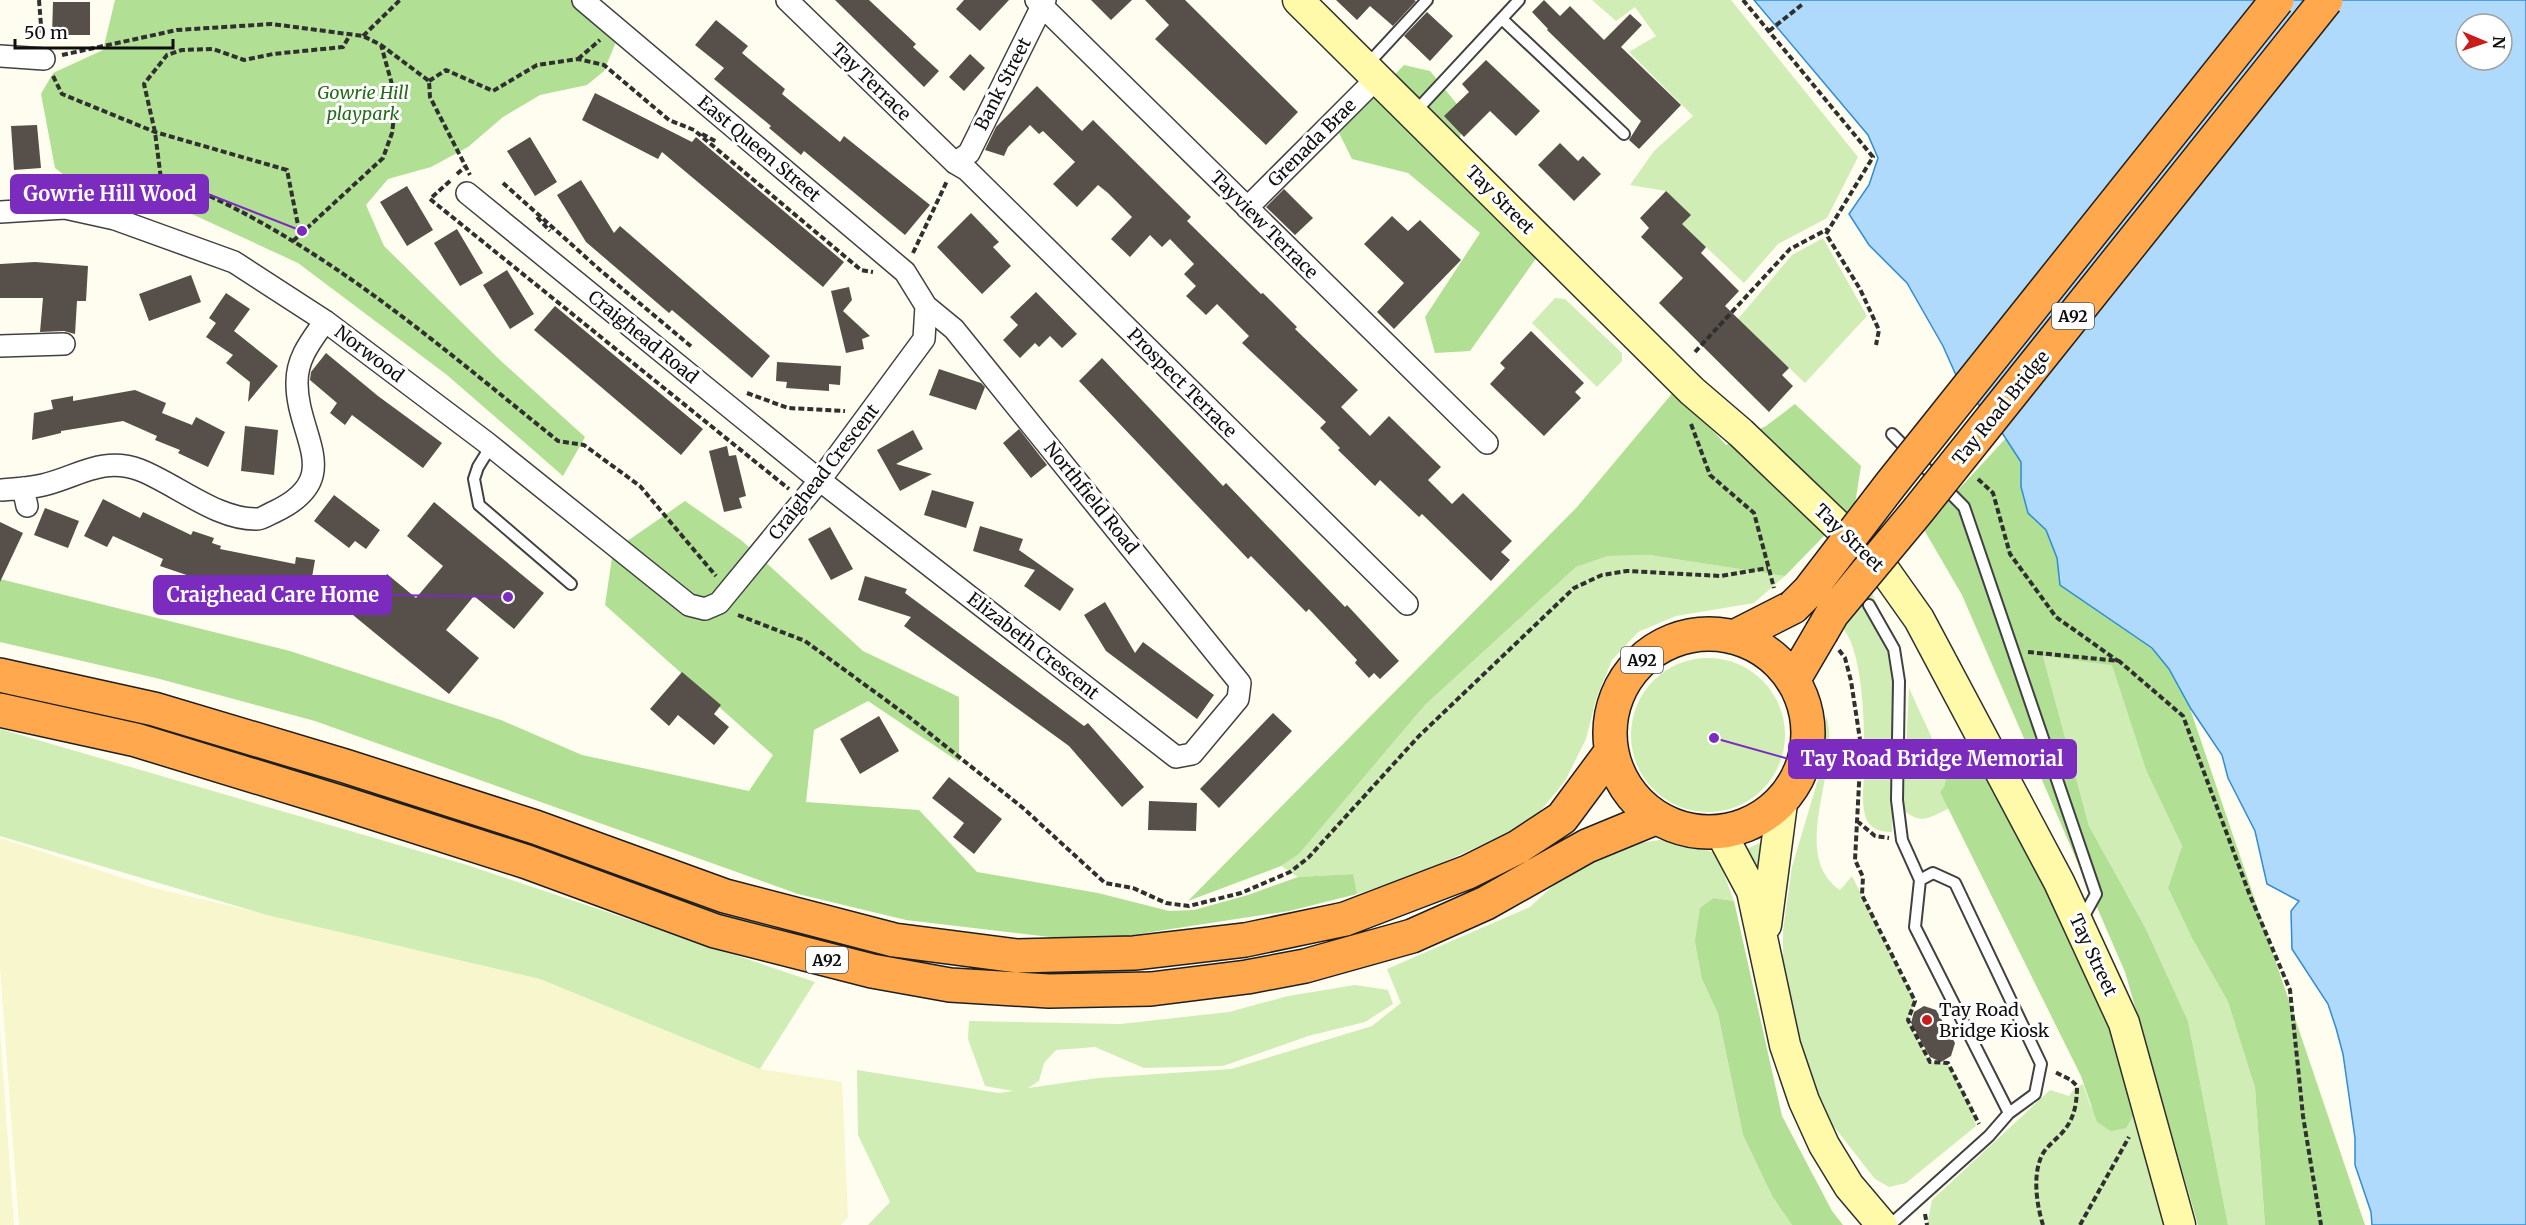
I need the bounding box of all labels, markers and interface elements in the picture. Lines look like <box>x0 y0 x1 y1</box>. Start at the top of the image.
scale bar <box>15 12 172 50</box>
north arrow <box>2454 12 2514 72</box>
text: 50 m <box>24 21 68 44</box>
street label: Bank Street <box>969 33 1036 134</box>
text: N <box>2489 36 2509 50</box>
street label: Tay Terrace <box>827 38 916 125</box>
park label: Gowrie Hill playpark <box>317 81 409 125</box>
street label: East Queen Street <box>693 91 825 207</box>
street label: Grenada Brae <box>1263 94 1361 192</box>
street label: Tay Street <box>1461 160 1540 239</box>
street label: Tayview Terrace <box>1206 166 1323 283</box>
callout: Gowrie Hill Wood <box>11 175 208 213</box>
text: Gowrie Hill Wood <box>23 181 197 206</box>
street label: Craighead Road <box>584 285 703 388</box>
road number: A92 <box>2052 303 2094 329</box>
street label: Norwood <box>330 320 409 387</box>
street label: Prospect Terrace <box>1123 323 1242 442</box>
street label: Tay Road Bridge <box>1947 346 2054 470</box>
street label: Craighead Crescent <box>763 399 884 544</box>
street label: Northfield Road <box>1039 437 1144 559</box>
street label: Tay Street <box>1810 499 1889 576</box>
callout: Craighead Care Home <box>154 576 391 614</box>
text: Craighead Care Home <box>167 582 379 607</box>
street label: Elizabeth Crescent <box>963 587 1104 704</box>
road number: A92 <box>1621 647 1663 673</box>
callout: Tay Road Bridge Memorial <box>1789 740 2076 778</box>
text: Tay Road Bridge Memorial <box>1801 746 2064 771</box>
street label: Tay Street <box>2064 910 2122 999</box>
road number: A92 <box>806 947 848 973</box>
place label: Tay Road Bridge Kiosk <box>1939 998 2050 1042</box>
marker: Tay Road Bridge Kiosk <box>1920 1013 1934 1027</box>

